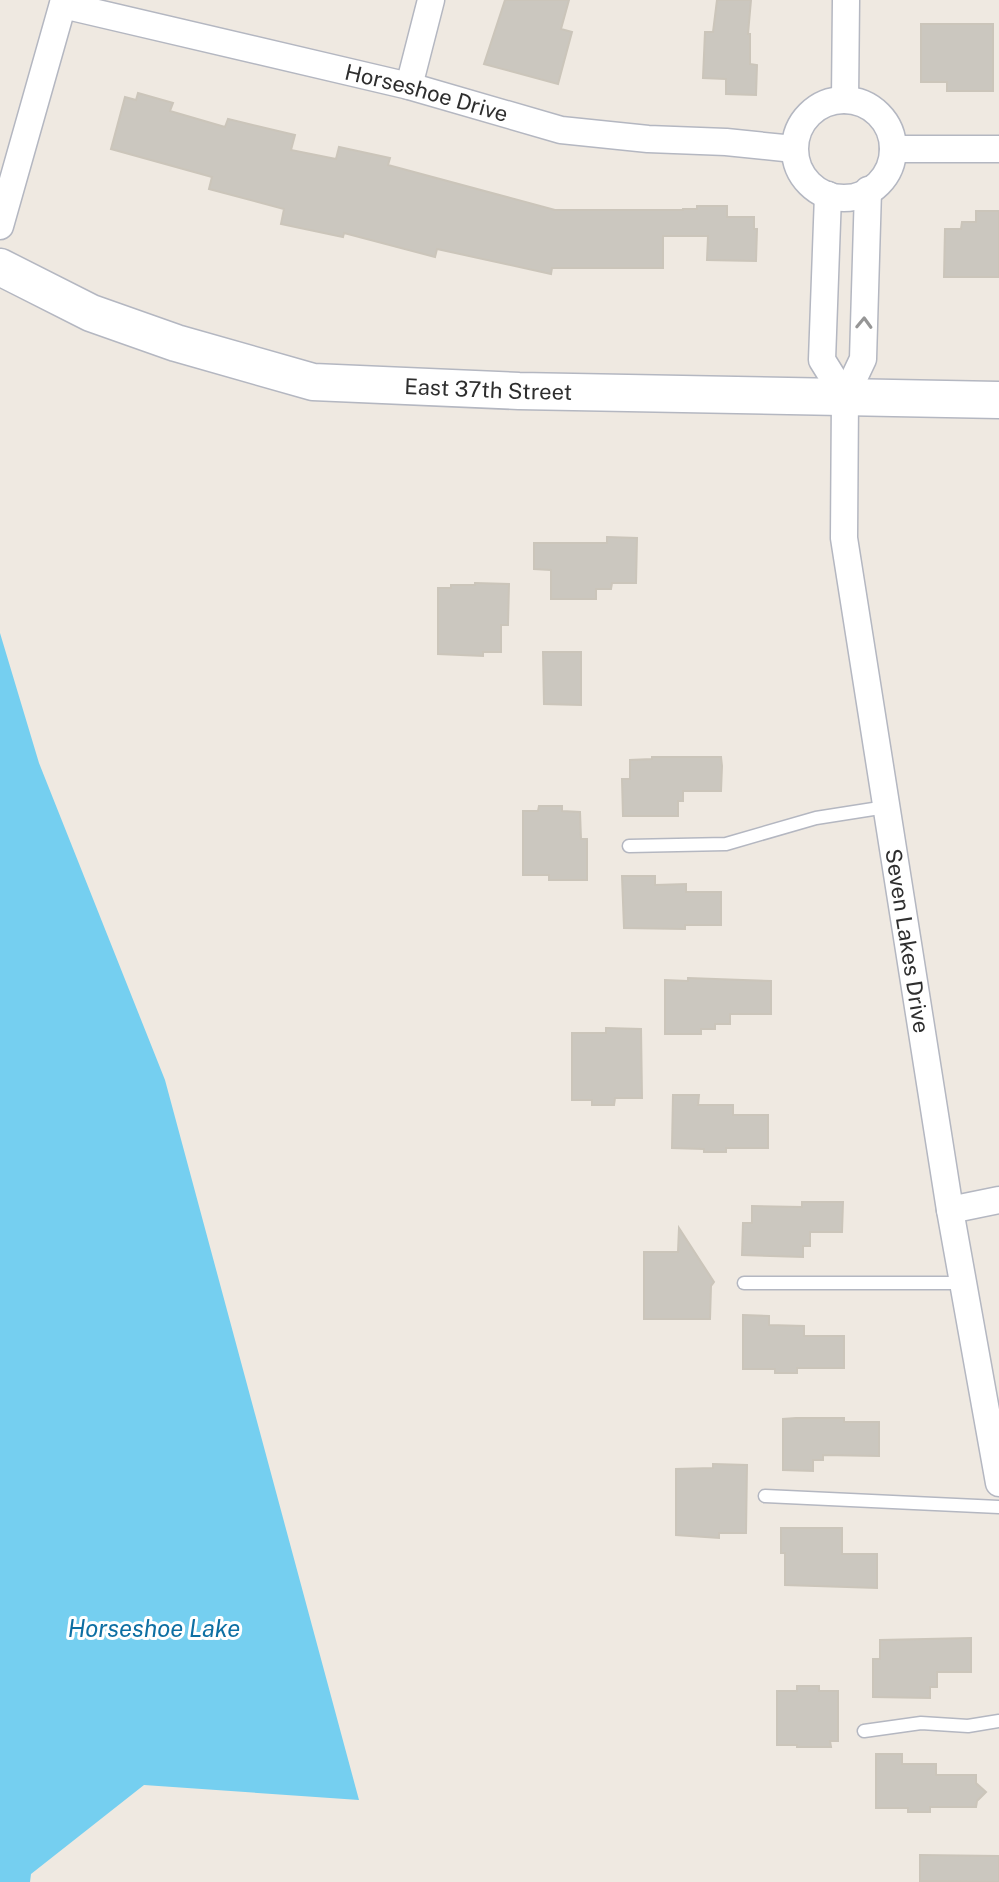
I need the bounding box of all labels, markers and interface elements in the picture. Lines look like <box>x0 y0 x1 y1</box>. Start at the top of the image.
street label: Horseshoe Drive <box>342 58 511 127</box>
one-way arrow <box>855 316 872 329</box>
street label: East 37th Street <box>404 373 572 405</box>
street label: Seven Lakes Drive <box>880 847 935 1035</box>
water label: Horseshoe Lake <box>68 1614 240 1642</box>

